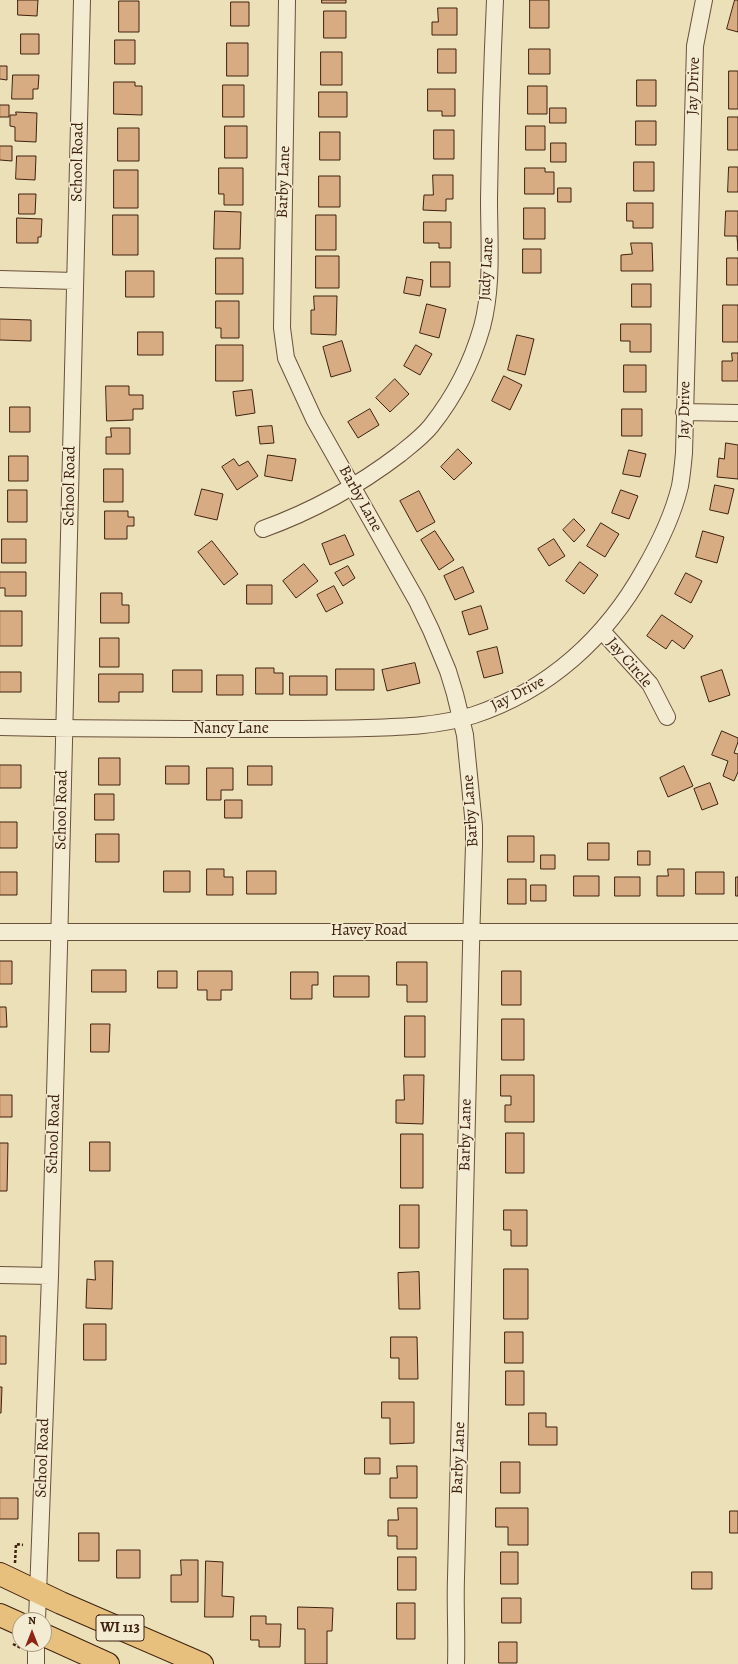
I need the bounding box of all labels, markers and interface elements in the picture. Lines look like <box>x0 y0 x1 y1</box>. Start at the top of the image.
street label: Jay Drive <box>683 57 705 115</box>
street label: School Road <box>68 122 88 202</box>
street label: Barby Lane <box>273 145 295 219</box>
street label: Judy Lane <box>476 237 498 301</box>
street label: Jay Drive <box>675 381 695 439</box>
street label: School Road <box>60 446 80 526</box>
street label: Barby Lane <box>334 463 386 535</box>
street label: Jay Circle <box>602 634 656 692</box>
street label: Jay Drive <box>488 672 548 716</box>
street label: Nancy Lane <box>193 719 269 739</box>
street label: School Road <box>52 770 72 850</box>
street label: Barby Lane <box>459 774 483 848</box>
street label: Havey Road <box>331 921 407 941</box>
street label: School Road <box>43 1094 65 1174</box>
street label: Barby Lane <box>456 1098 476 1172</box>
street label: School Road <box>32 1418 54 1498</box>
street label: Barby Lane <box>448 1421 470 1495</box>
north arrow <box>12 1612 52 1652</box>
text: N <box>28 1613 36 1628</box>
road number: WI 113 <box>96 1615 144 1641</box>

